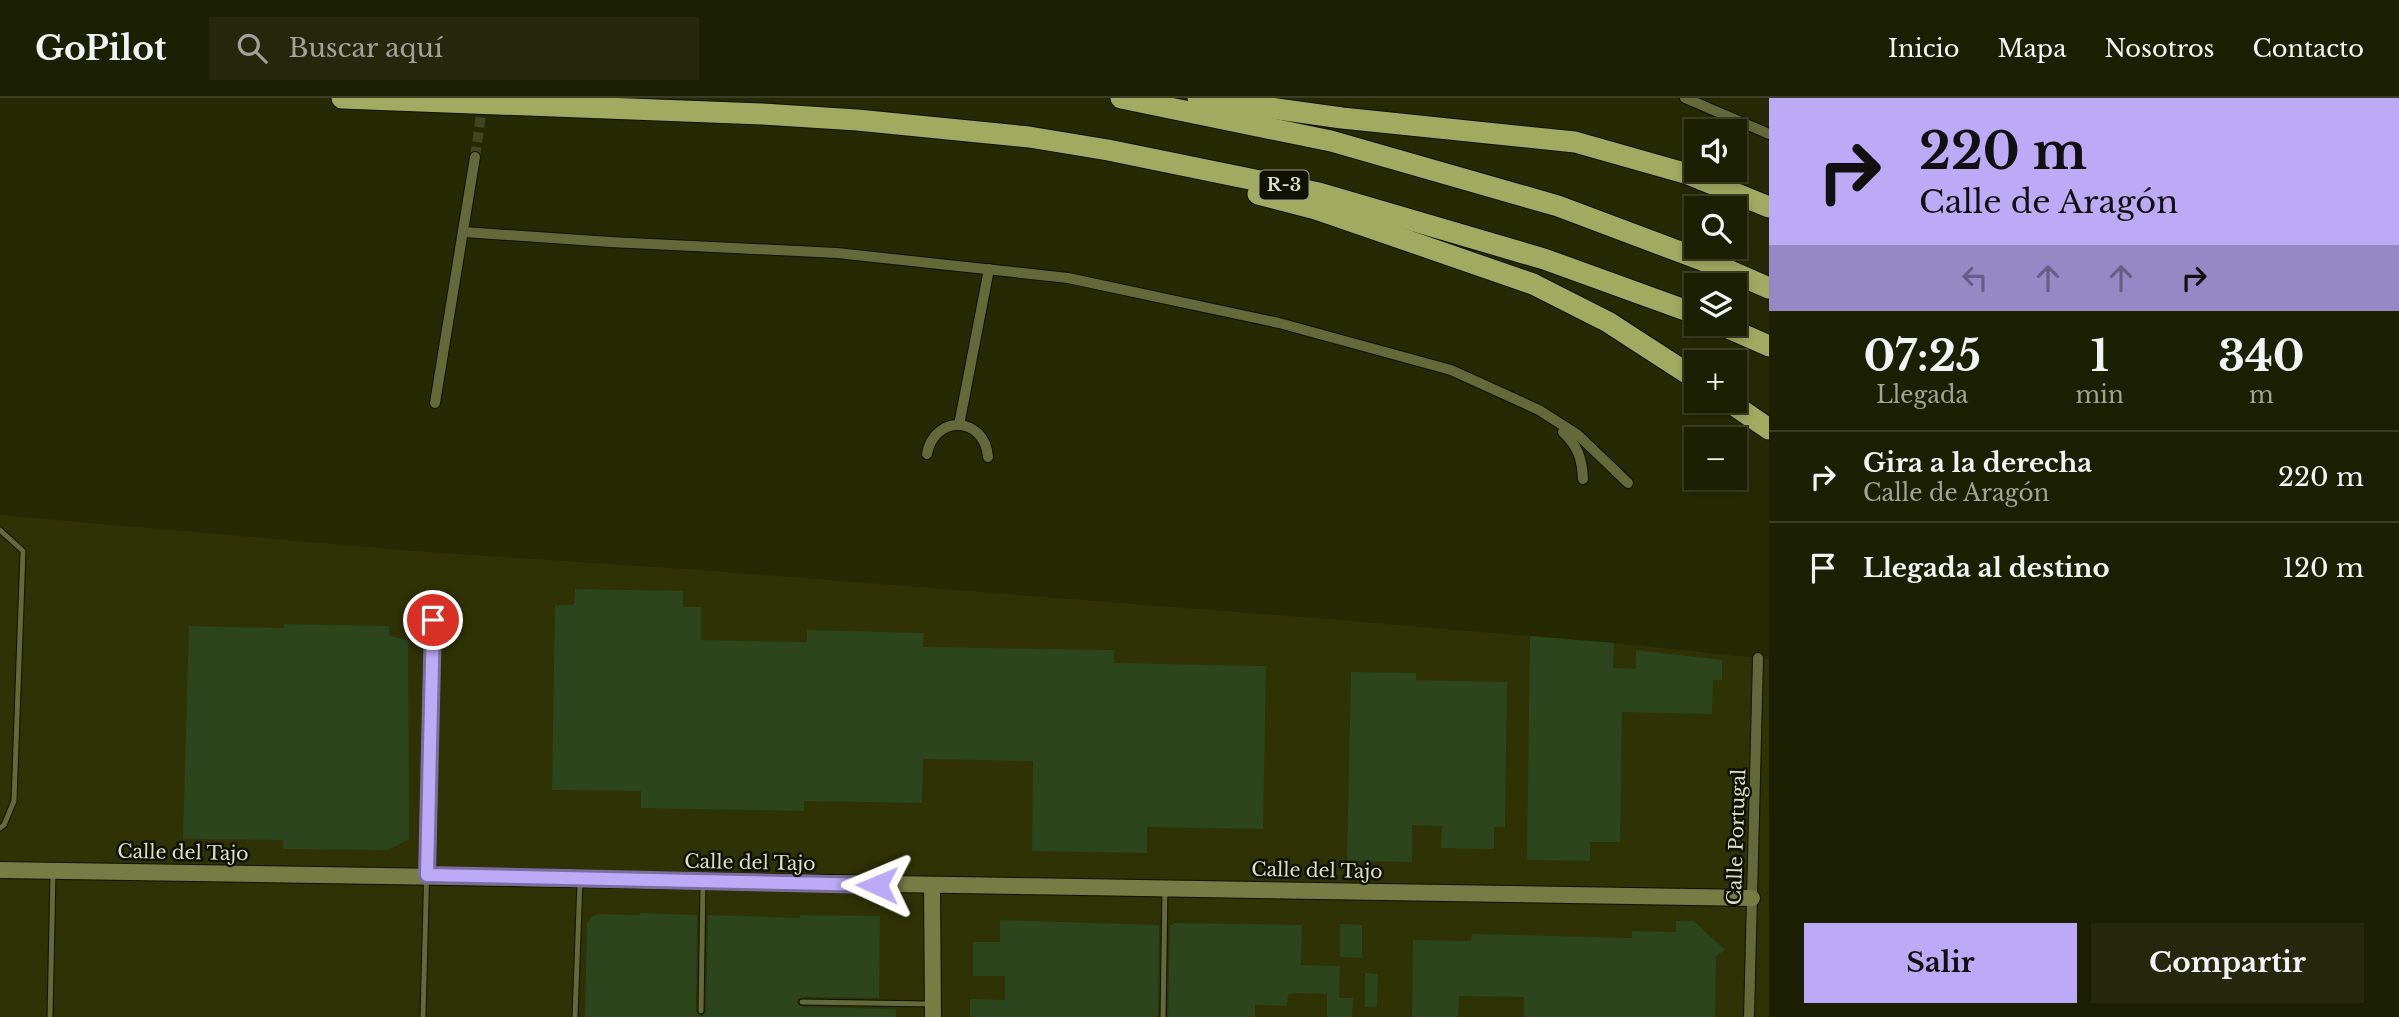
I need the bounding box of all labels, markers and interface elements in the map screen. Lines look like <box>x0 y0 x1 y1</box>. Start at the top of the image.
search box <box>209 17 699 80</box>
text: GoPilot <box>35 28 167 69</box>
icon: search <box>233 29 271 67</box>
text: Buscar aquí <box>289 32 443 64</box>
text: Inicio <box>1888 34 1959 63</box>
text: Mapa <box>1997 34 2066 63</box>
text: Nosotros <box>2104 34 2215 63</box>
text: Contacto <box>2253 34 2364 63</box>
map controls <box>1684 119 1747 490</box>
button: sound <box>1684 119 1747 182</box>
text: 220 m <box>1919 121 2087 182</box>
icon: right <box>1804 126 1895 217</box>
road number: R-3 <box>1260 170 1308 200</box>
text: Calle de Aragón <box>1919 182 2178 222</box>
button: search <box>1684 196 1747 259</box>
icon: left <box>1956 259 1994 297</box>
icon: ahead <box>2029 259 2067 297</box>
icon: ahead <box>2102 259 2140 297</box>
icon: right <box>2175 259 2213 297</box>
button: layers <box>1684 273 1747 336</box>
text: 07:25 <box>1863 330 1981 382</box>
text: 1 <box>2090 330 2109 382</box>
text: 340 <box>2218 330 2305 382</box>
button: + <box>1684 350 1747 413</box>
text: Llegada <box>1876 381 1968 409</box>
text: min <box>2075 381 2124 409</box>
text: m <box>2249 381 2274 409</box>
button: − <box>1684 427 1747 490</box>
text: Gira a la derecha <box>1863 447 2092 479</box>
icon: right <box>1804 458 1842 496</box>
text: 220 m <box>2278 461 2364 493</box>
text: Calle de Aragón <box>1863 479 2049 507</box>
icon: arrive <box>1804 549 1842 587</box>
text: Llegada al destino <box>1863 552 2110 584</box>
text: 120 m <box>2282 552 2364 584</box>
pin <box>403 590 463 650</box>
icon: arrive <box>414 601 452 639</box>
street label: Calle Portugal <box>1723 768 1750 906</box>
street label: Calle del Tajo <box>117 840 249 865</box>
position arrow <box>840 848 914 922</box>
street label: Calle del Tajo <box>684 850 816 875</box>
street label: Calle del Tajo <box>1251 858 1383 883</box>
button: Salir <box>1804 923 2077 1003</box>
button: Compartir <box>2091 923 2364 1003</box>

